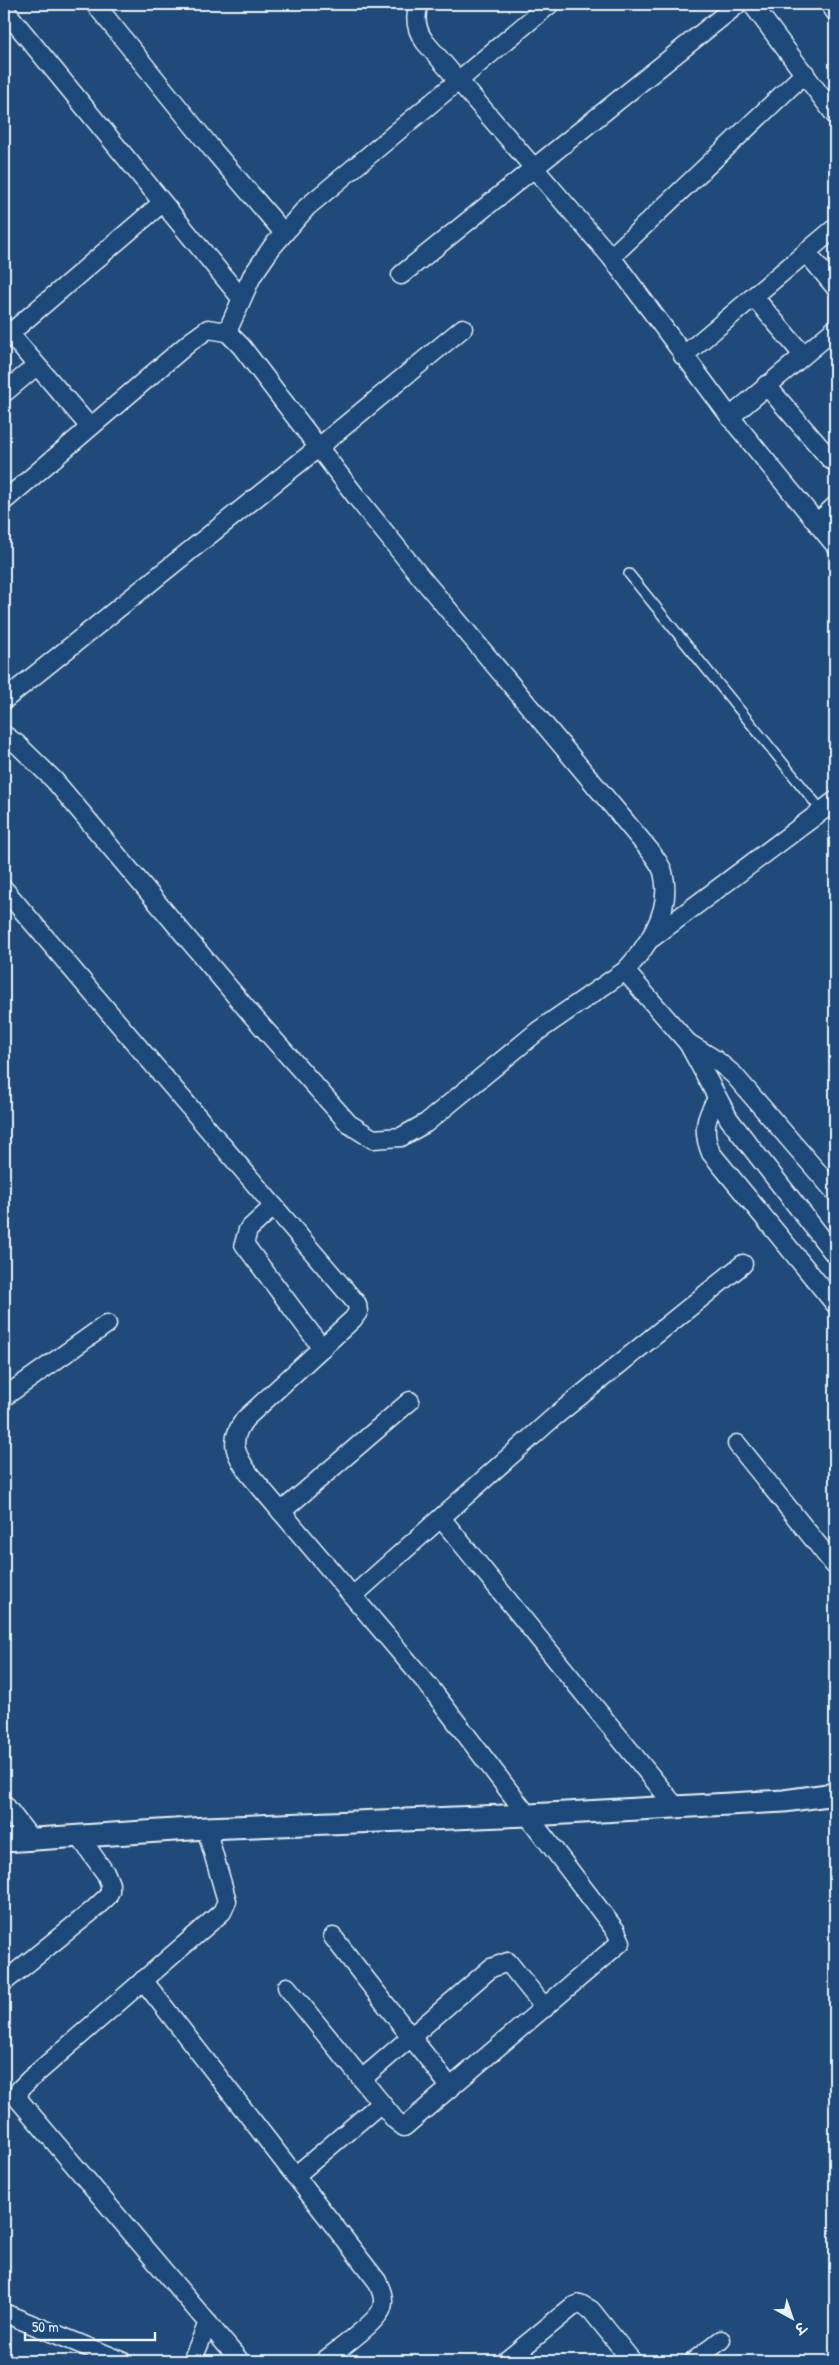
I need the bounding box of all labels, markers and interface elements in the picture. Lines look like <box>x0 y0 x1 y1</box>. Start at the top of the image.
north arrow <box>766 2292 816 2342</box>
scale bar <box>25 2310 155 2342</box>
text: 50 m <box>32 2316 59 2337</box>
text: उ <box>790 2317 812 2340</box>

